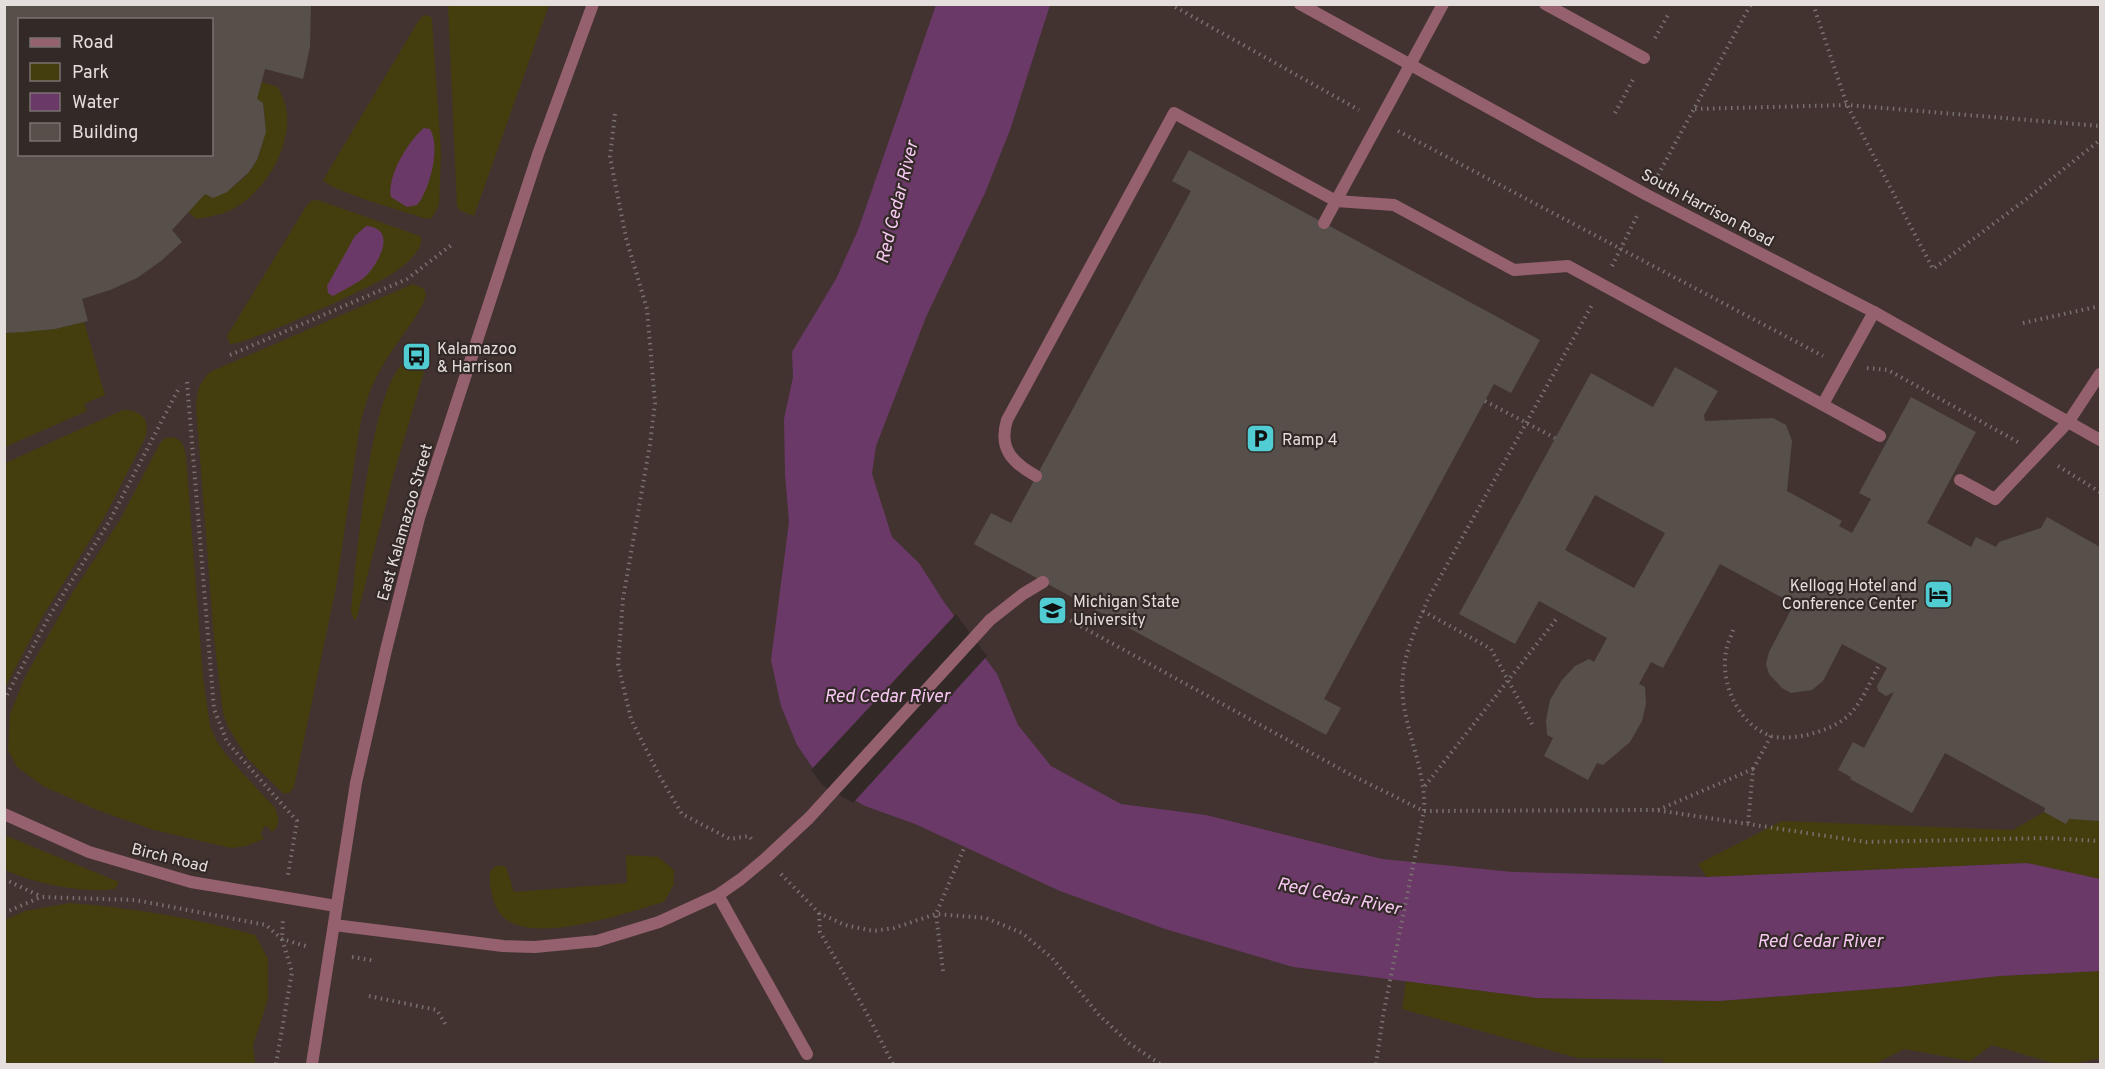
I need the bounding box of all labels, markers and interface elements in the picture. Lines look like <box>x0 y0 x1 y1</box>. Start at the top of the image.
legend <box>18 18 213 156</box>
text: Road <box>72 32 114 55</box>
text: Park <box>72 62 109 85</box>
text: Water <box>72 92 119 115</box>
text: Building <box>72 122 138 145</box>
water label: Red Cedar River <box>872 137 925 266</box>
street label: South Harrison Road <box>1637 165 1777 252</box>
place label: Kalamazoo & Harrison <box>437 340 517 378</box>
bus stop icon: Kalamazoo & Harrison <box>400 341 432 373</box>
parking icon: Ramp 4 <box>1245 423 1277 455</box>
place label: Ramp 4 <box>1282 431 1338 451</box>
street label: East Kalamazoo Street <box>374 442 438 603</box>
place label: Kellogg Hotel and Conference Center <box>1782 577 1917 615</box>
hotel icon: Kellogg Hotel and Conference Center <box>1922 578 1954 610</box>
place label: Michigan State University <box>1073 593 1180 631</box>
school or university icon: Michigan State University <box>1036 594 1068 626</box>
water label: Red Cedar River <box>824 686 952 709</box>
street label: Birch Road <box>129 840 210 878</box>
water label: Red Cedar River <box>1275 873 1405 922</box>
water label: Red Cedar River <box>1757 931 1885 954</box>

